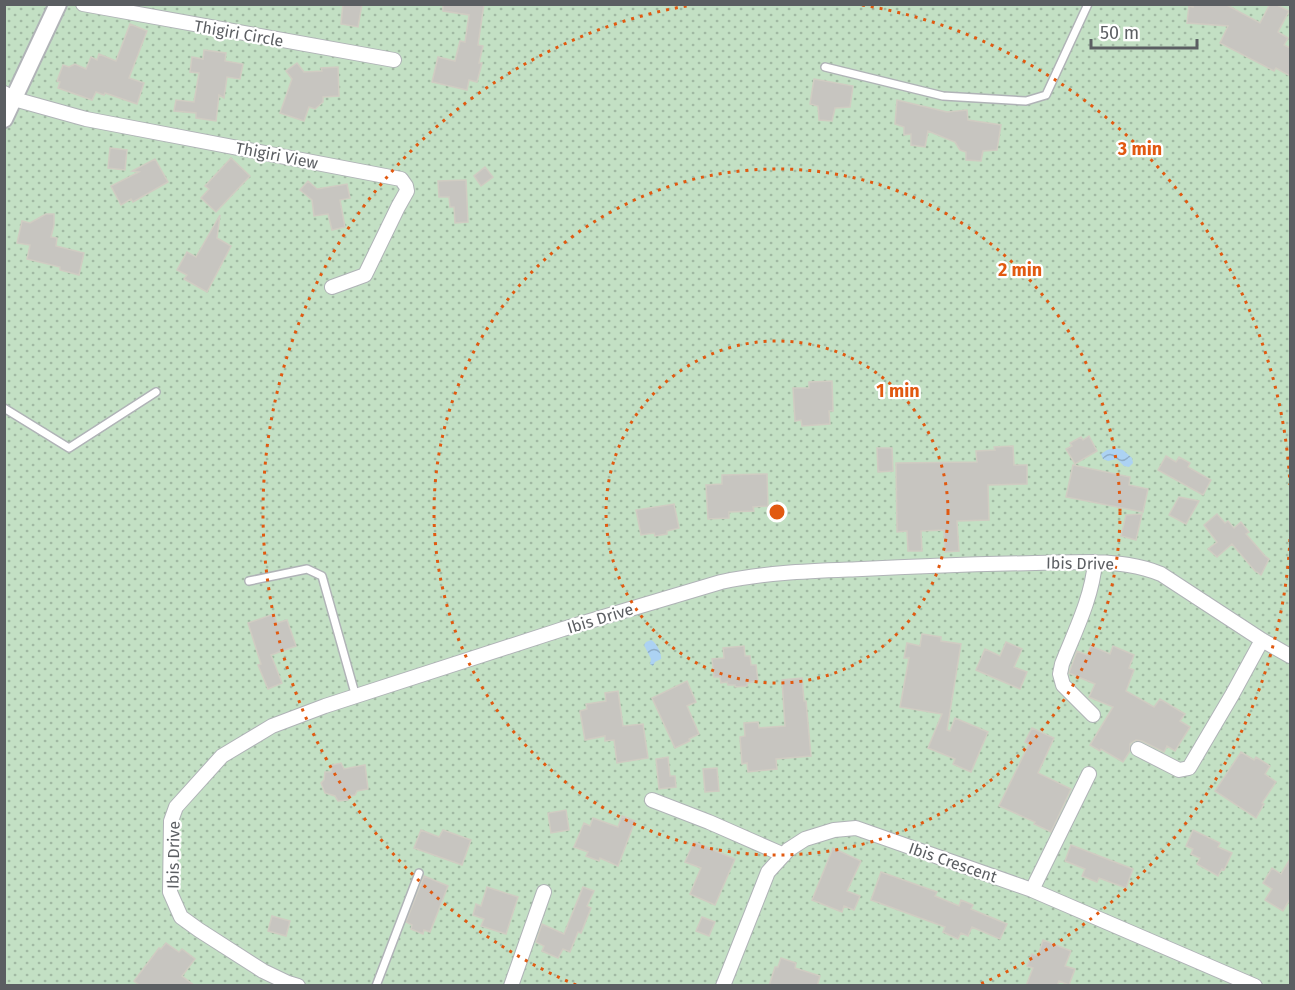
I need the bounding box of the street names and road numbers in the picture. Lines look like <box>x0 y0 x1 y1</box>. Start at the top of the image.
street label: Thigiri Circle <box>193 16 285 51</box>
street label: Thigiri View <box>234 138 320 173</box>
street label: Ibis Drive <box>1046 553 1114 574</box>
street label: Ibis Drive <box>565 599 635 637</box>
street label: Ibis Drive <box>163 821 184 889</box>
street label: Ibis Crescent <box>906 838 1000 887</box>

